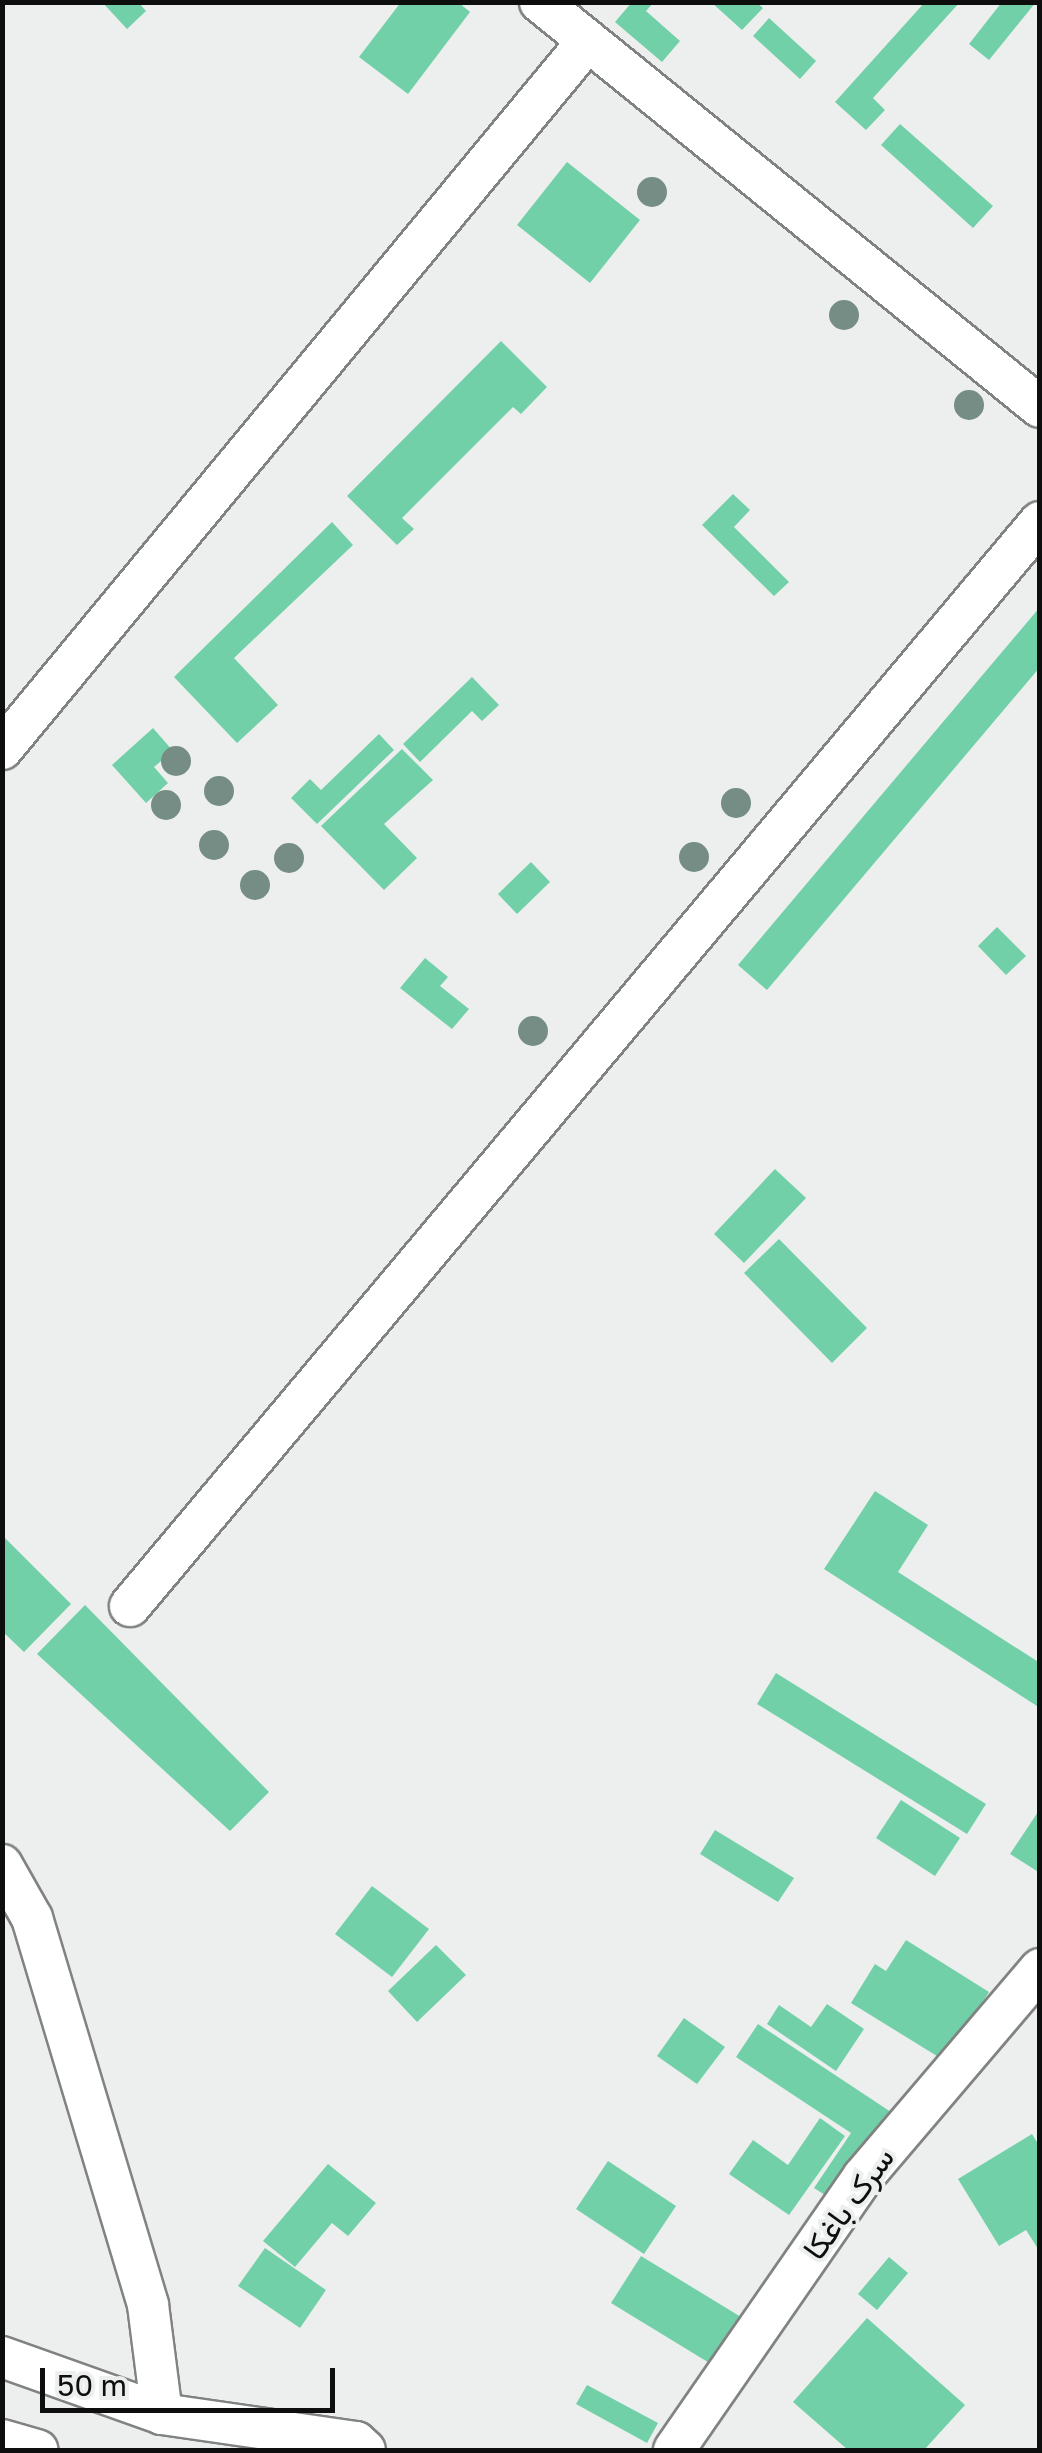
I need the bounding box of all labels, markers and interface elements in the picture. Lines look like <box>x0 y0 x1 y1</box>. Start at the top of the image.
street label: سرک باغکا <box>794 2139 902 2267</box>
scale bar <box>45 2348 340 2410</box>
text: 50 m <box>57 2367 127 2403</box>

